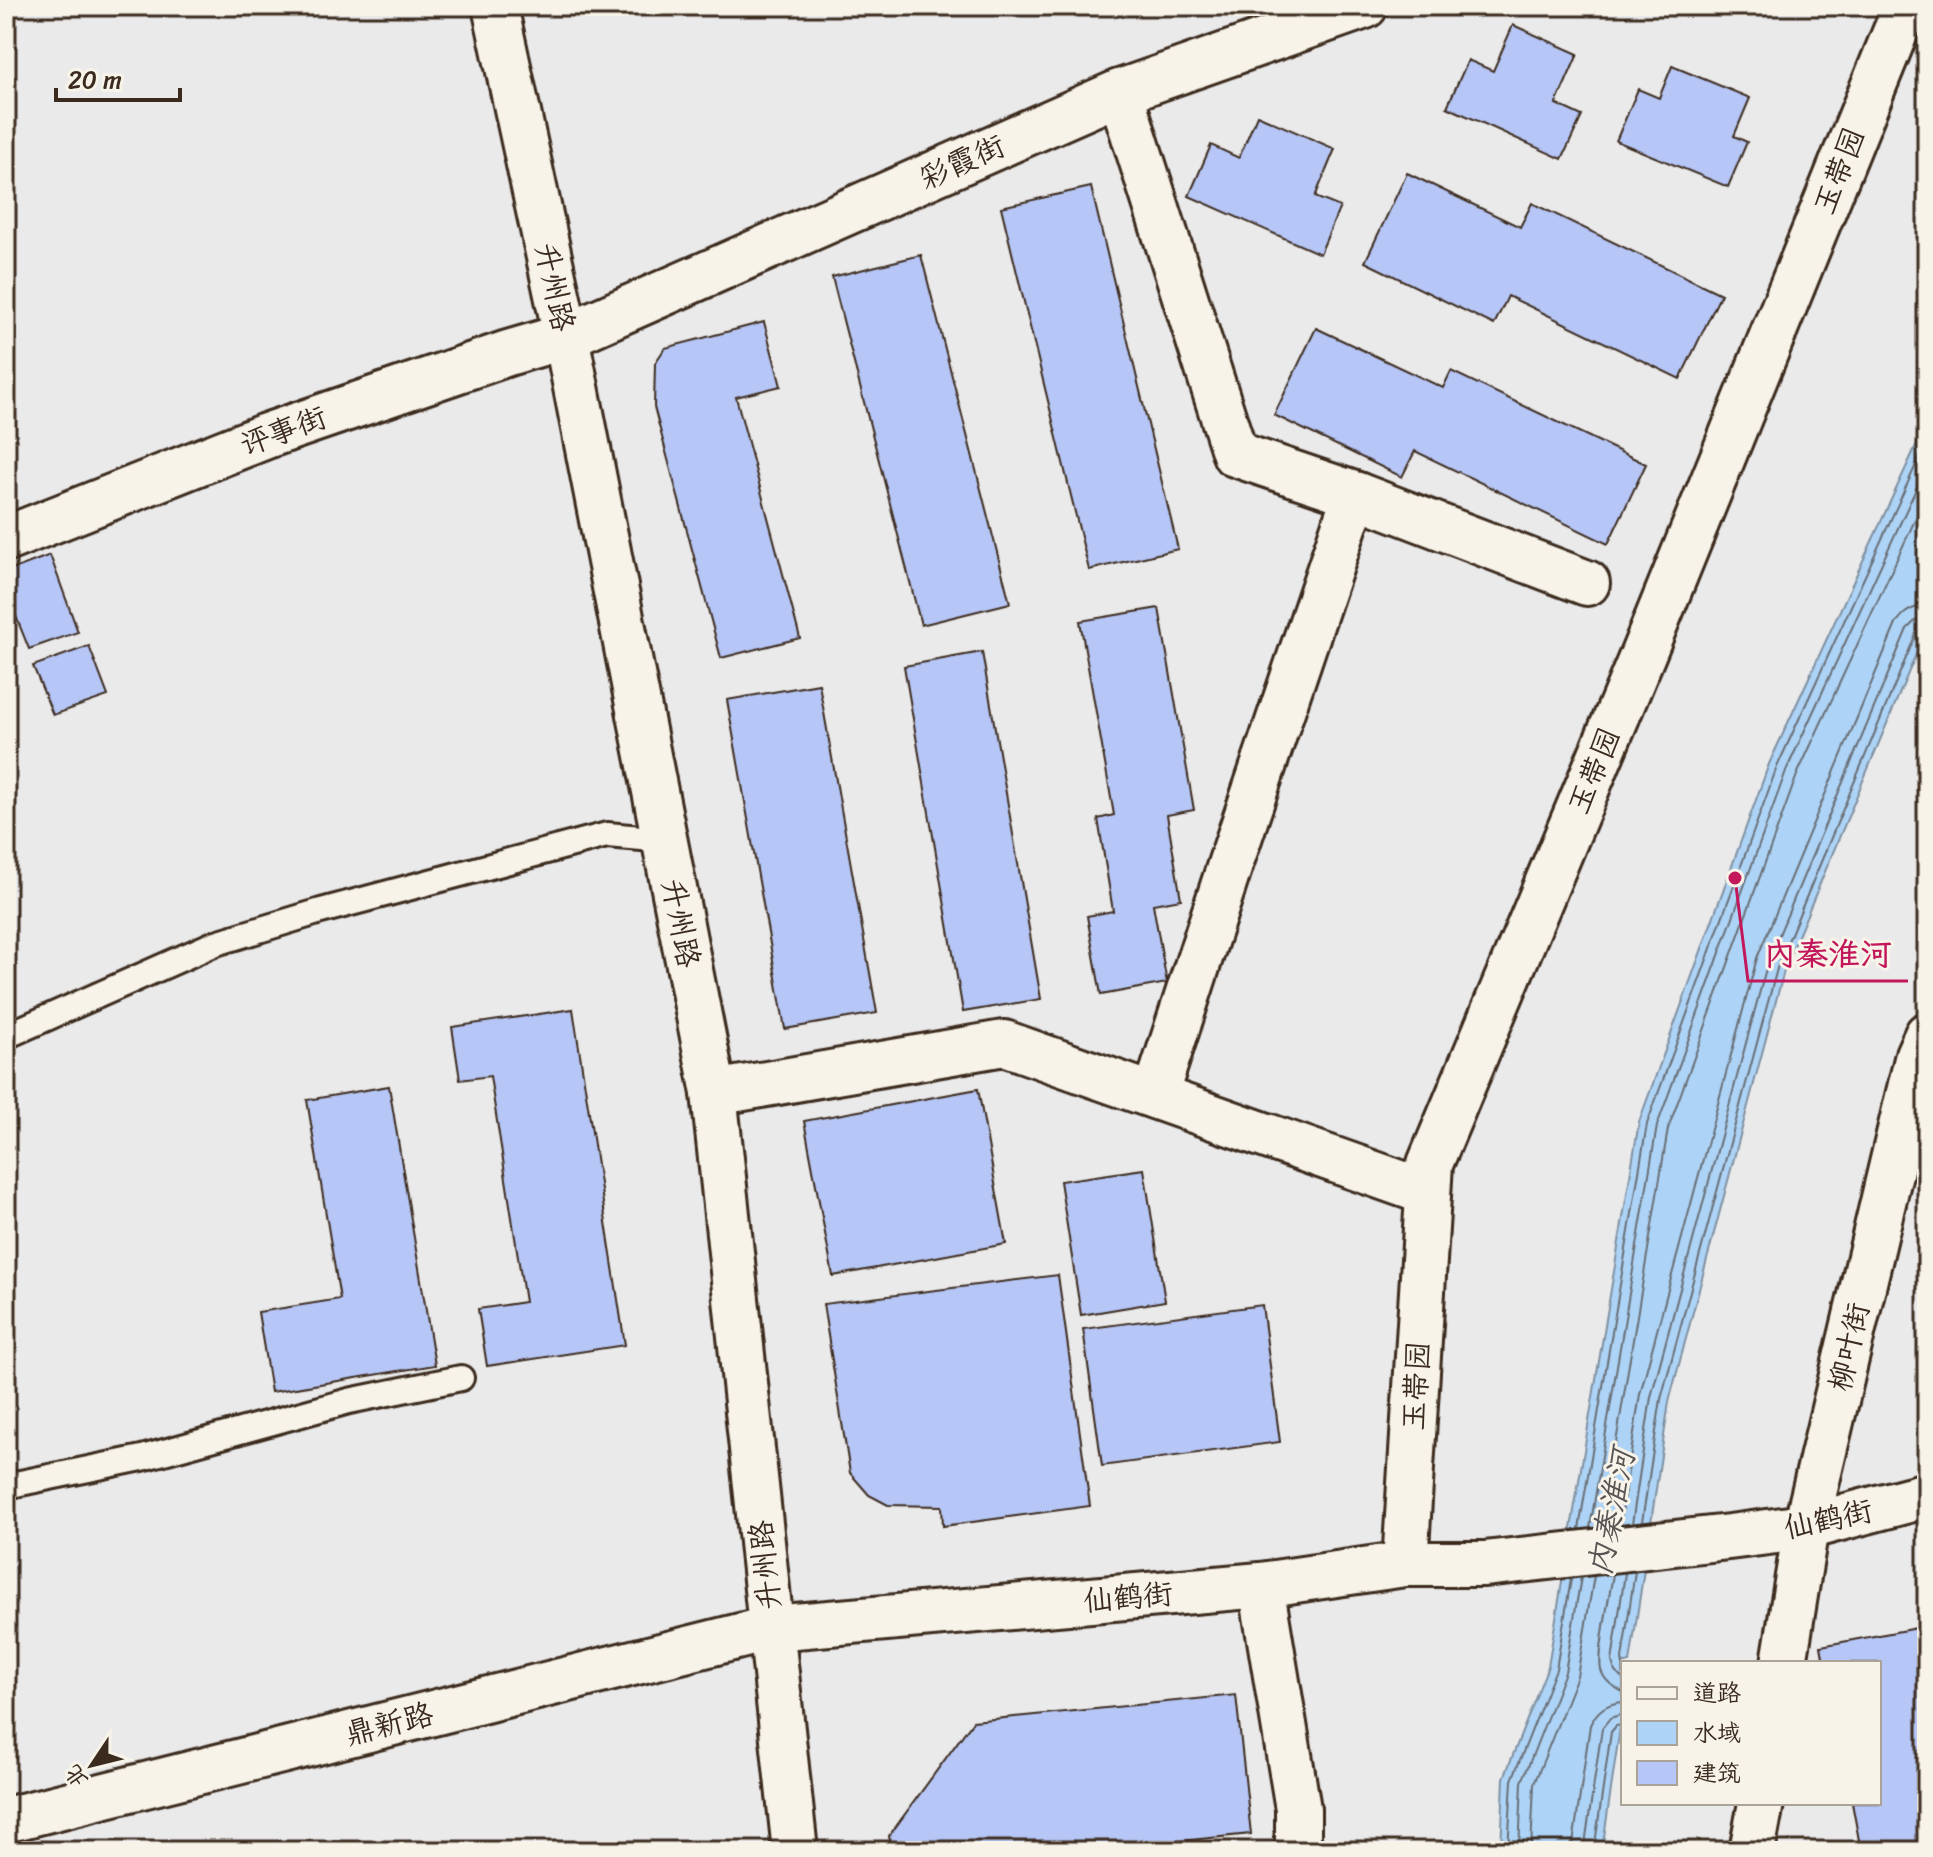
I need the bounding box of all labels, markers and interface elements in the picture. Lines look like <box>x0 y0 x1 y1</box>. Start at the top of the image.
scale bar <box>56 52 180 102</box>
text: 20 m <box>68 59 122 101</box>
street label: 彩霞街 <box>910 119 1014 205</box>
street label: 玉带园 <box>1797 119 1881 223</box>
street label: 升州路 <box>519 237 591 337</box>
street label: 评事街 <box>231 390 335 472</box>
street label: 玉带园 <box>1552 719 1636 823</box>
street label: 升州路 <box>646 874 716 972</box>
callout: 内秦淮河 <box>1748 925 1908 981</box>
text: 内秦淮河 <box>1764 926 1892 983</box>
street label: 柳叶街 <box>1813 1297 1885 1397</box>
street label: 玉带园 <box>1386 1339 1446 1433</box>
water label: 内秦淮河 <box>1571 1439 1653 1580</box>
street label: 仙鹤街 <box>1778 1483 1878 1555</box>
street label: 升州路 <box>733 1517 797 1613</box>
street label: 仙鹤街 <box>1081 1566 1175 1628</box>
legend <box>1621 1661 1881 1805</box>
text: 道路 <box>1693 1672 1741 1714</box>
street label: 鼎新路 <box>339 1687 439 1761</box>
text: 水域 <box>1693 1712 1741 1754</box>
north arrow <box>52 1725 132 1805</box>
text: 建筑 <box>1693 1752 1741 1794</box>
text: 北 <box>54 1756 98 1796</box>

